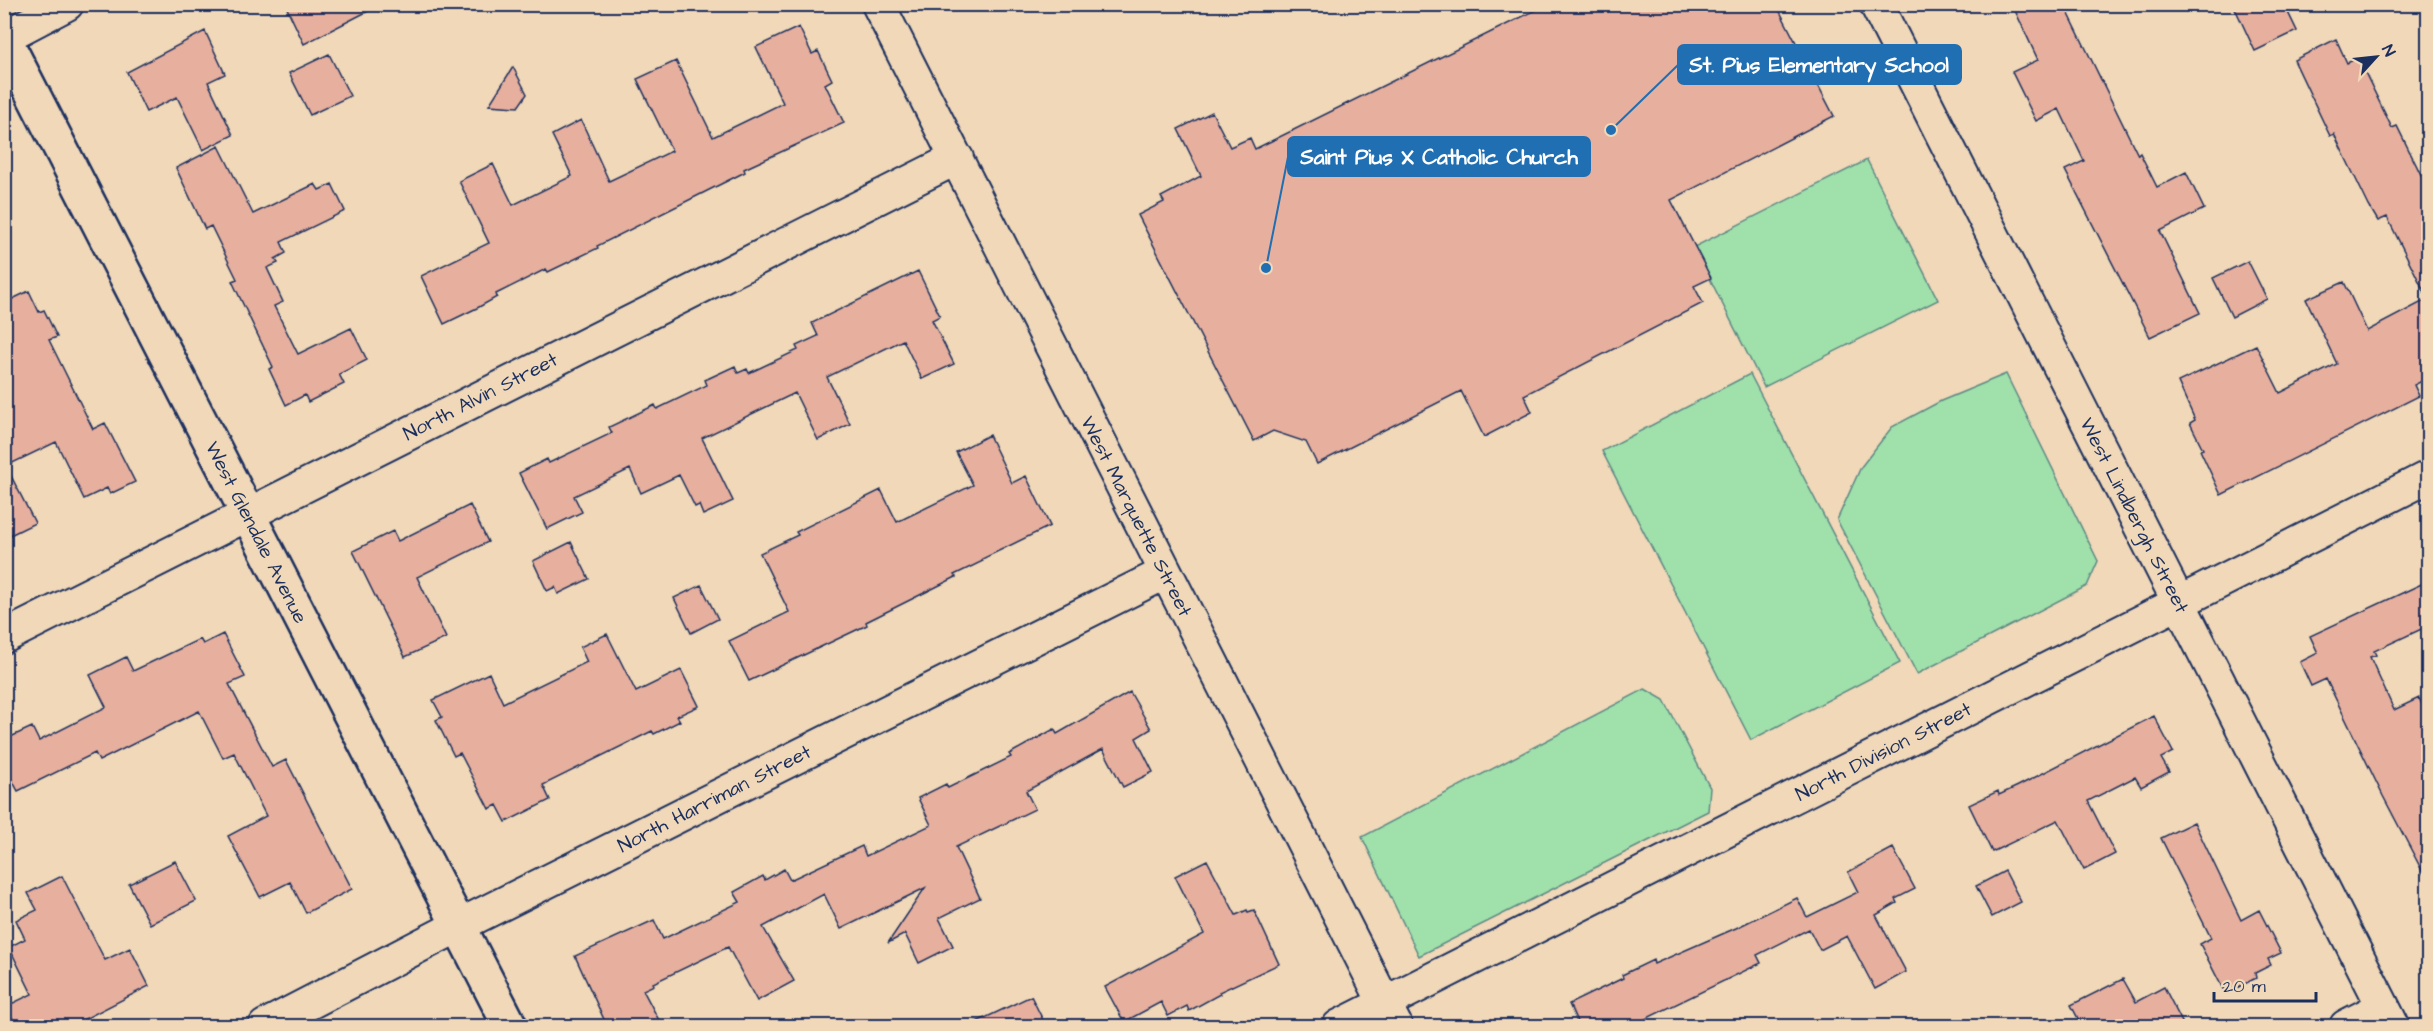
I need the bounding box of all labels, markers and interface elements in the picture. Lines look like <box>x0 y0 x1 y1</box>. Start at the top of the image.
north arrow <box>2346 27 2406 87</box>
text: N <box>2376 41 2401 60</box>
callout: St. Pius Elementary School <box>1678 45 1961 84</box>
text: St. Pius Elementary School <box>1688 51 1950 83</box>
callout: Saint Pius X Catholic Church <box>1288 137 1590 176</box>
text: Saint Pius X Catholic Church <box>1299 143 1578 172</box>
street label: North Alvin Street <box>398 346 562 448</box>
street label: West Marquette Street <box>1073 411 1199 621</box>
street label: West Lindbergh Street <box>2072 413 2196 618</box>
street label: West Glendale Avenue <box>198 437 314 628</box>
street label: North Division Street <box>1791 695 1976 808</box>
street label: North Harriman Street <box>613 738 816 860</box>
scale bar <box>2214 965 2316 1003</box>
text: 20 m <box>2223 974 2266 999</box>

